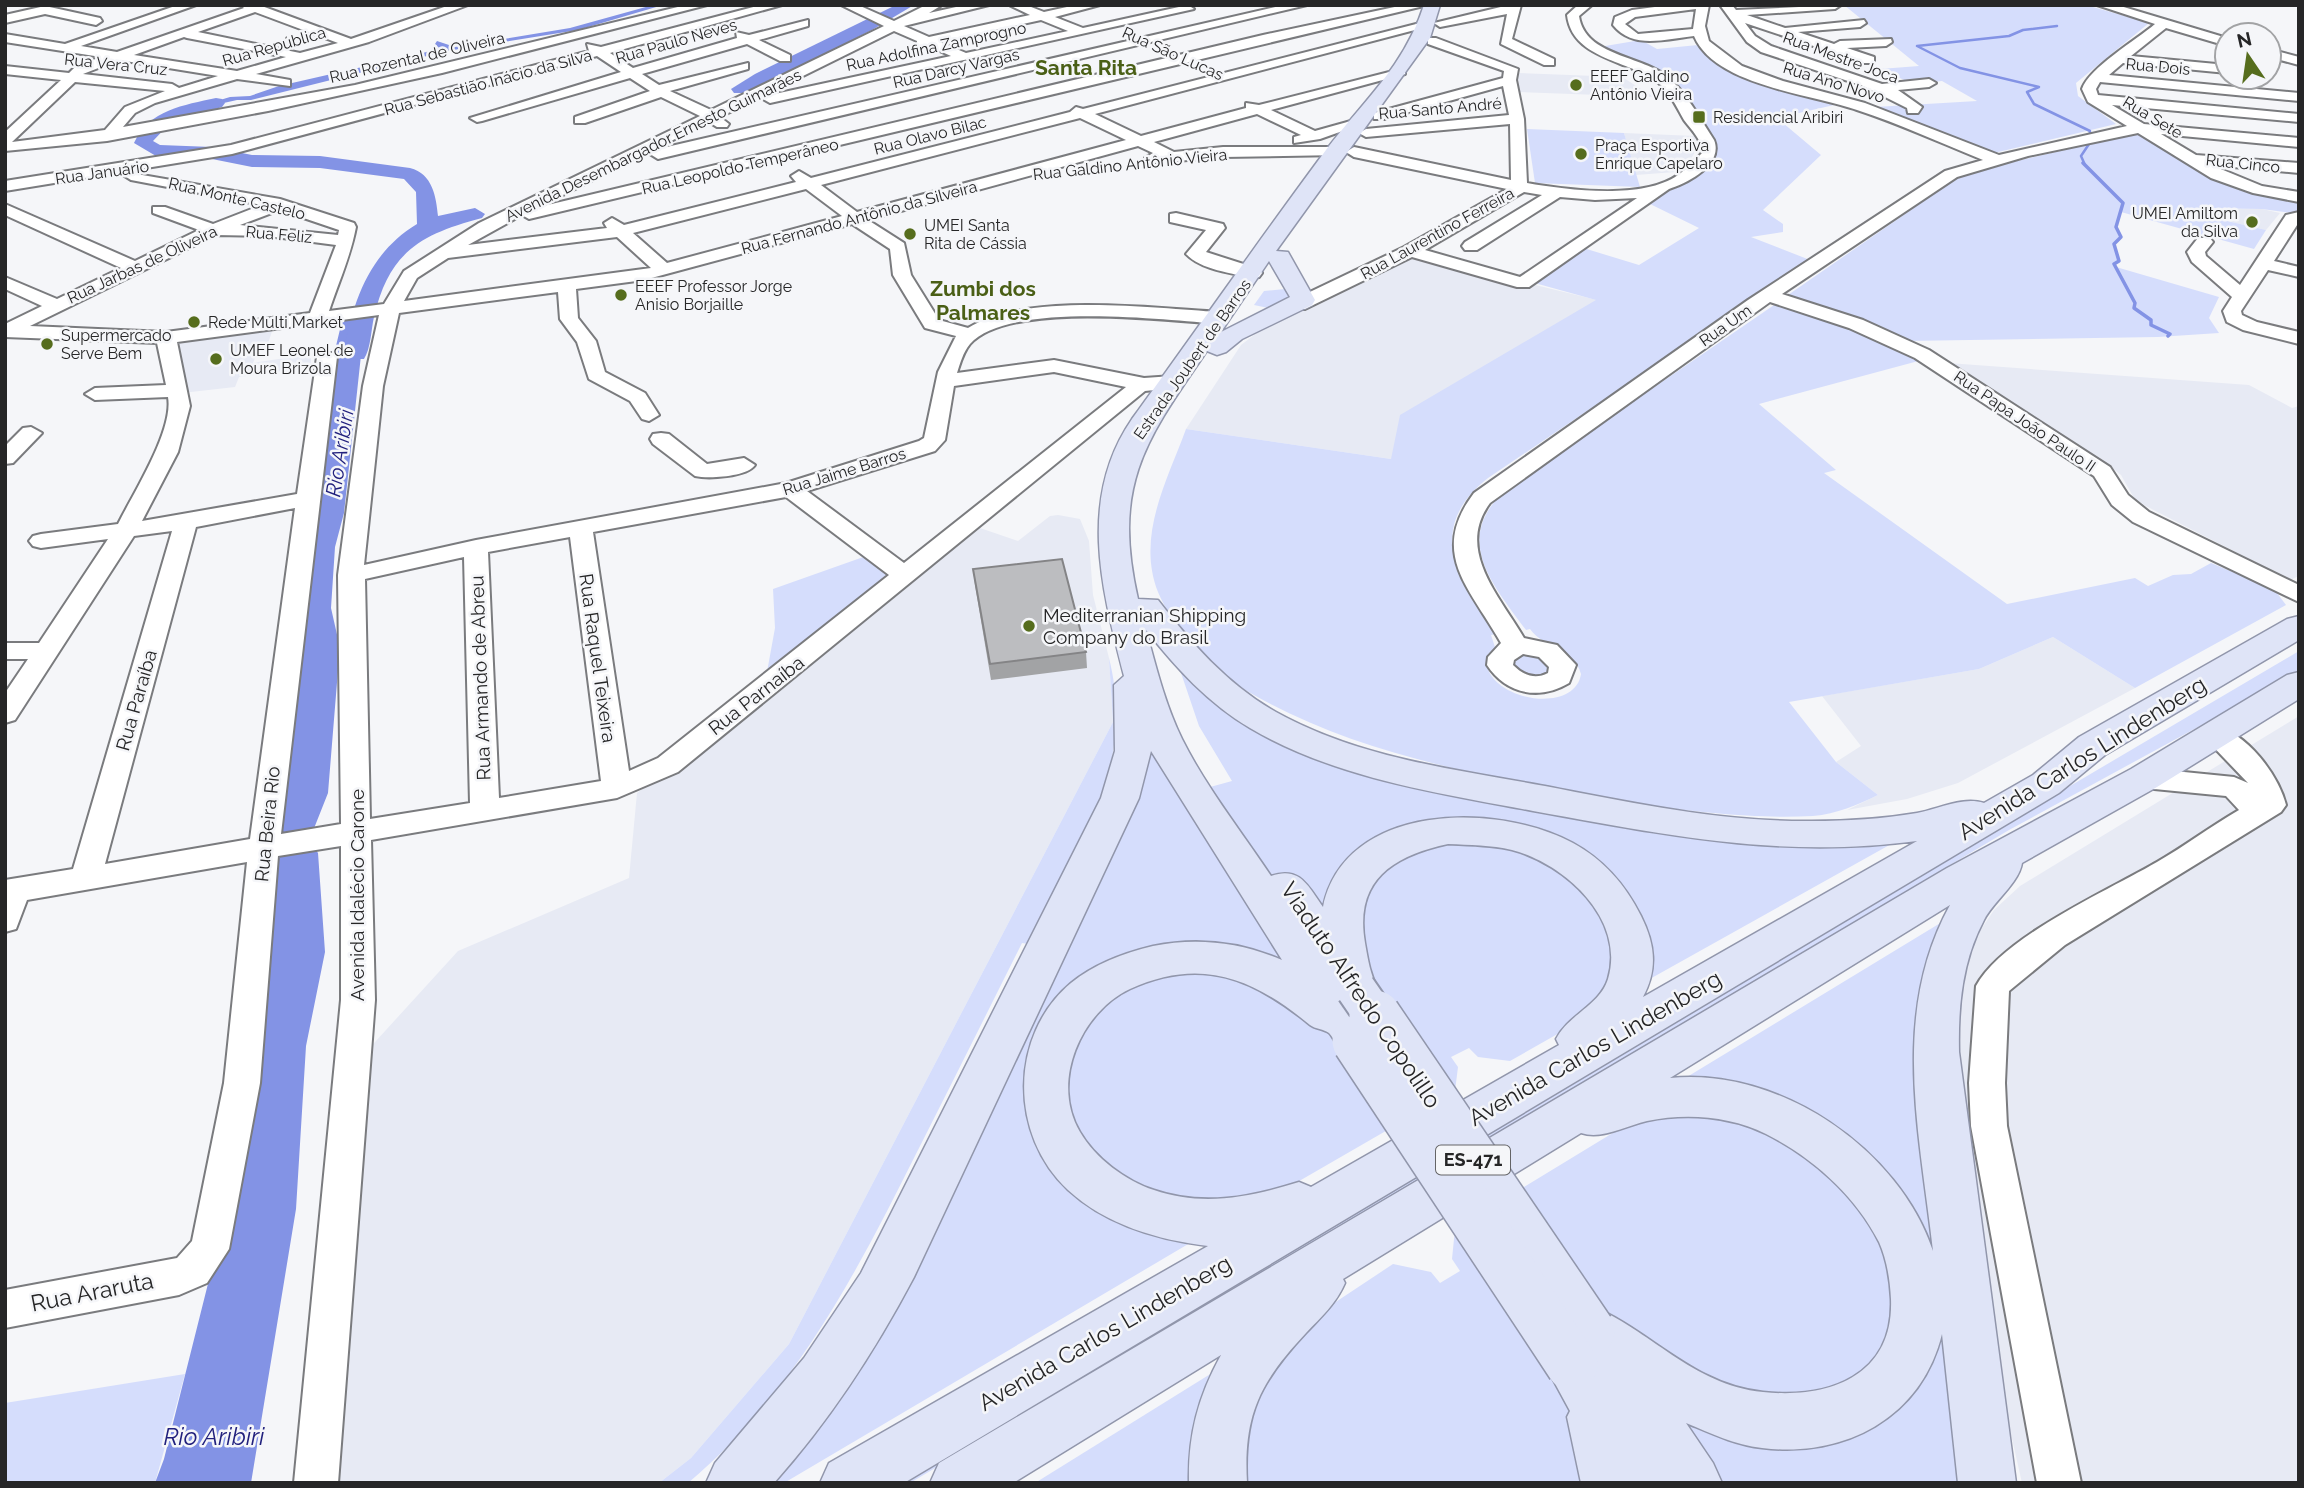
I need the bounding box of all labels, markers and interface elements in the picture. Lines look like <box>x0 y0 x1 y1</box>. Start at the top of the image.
street label: Rua Paulo Neves <box>613 15 739 68</box>
street label: Rua Adolfina Zamprogno <box>844 18 1028 75</box>
north arrow <box>2213 21 2283 91</box>
street label: Rua República <box>220 23 328 70</box>
street label: Rua São Lucas <box>1119 23 1227 84</box>
text: N <box>2235 27 2254 52</box>
street label: Rua Rozental de Oliveira <box>328 28 507 87</box>
street label: Rua Mestre Joca <box>1780 28 1901 87</box>
street label: Rua Darcy Vargas <box>891 45 1021 92</box>
street label: Rua Sebastião Inácio da Silva <box>382 46 594 119</box>
street label: Rua Vera Cruz <box>63 50 169 79</box>
street label: Rua Dois <box>2125 54 2191 79</box>
district label: Santa Rita <box>1035 55 1137 80</box>
street label: Rua Ano Novo <box>1781 58 1887 107</box>
street label: Avenida Desembargador Ernesto Guimarães <box>502 65 805 226</box>
place label: EEEF Galdino Antônio Vieira <box>1590 67 1692 104</box>
marker: EEEF Galdino Antônio Vieira <box>1568 77 1584 93</box>
street label: Rua Sete <box>2119 92 2186 143</box>
street label: Rua Santo André <box>1378 94 1502 123</box>
place label: Residencial Aribiri <box>1713 108 1843 127</box>
marker: Residencial Aribiri <box>1691 109 1707 125</box>
street label: Rua Olavo Bilac <box>872 112 989 159</box>
street label: Rua Leopoldo Temperâneo <box>640 135 840 198</box>
place label: Praça Esportiva Enrique Capelaro <box>1595 136 1723 173</box>
street label: Rua Galdino Antônio Vieira <box>1032 145 1228 184</box>
marker: Praça Esportiva Enrique Capelaro <box>1573 146 1589 162</box>
street label: Rua Cinco <box>2205 150 2281 177</box>
street label: Rua Januário <box>54 157 150 188</box>
street label: Rua Monte Castelo <box>167 173 307 223</box>
street label: Rua Fernando Antônio da Silveira <box>739 177 979 258</box>
street label: Rua Laurentino Ferreira <box>1357 183 1517 284</box>
place label: UMEI Amiltom da Silva <box>2132 204 2238 241</box>
marker: UMEI Amiltom da Silva <box>2244 214 2260 230</box>
place label: UMEI Santa Rita de Cássia <box>924 216 1027 253</box>
street label: Rua Jarbas de Oliveira <box>64 221 220 308</box>
street label: Rua Feliz <box>245 222 313 247</box>
marker: UMEI Santa Rita de Cássia <box>902 226 918 242</box>
street label: Estrada Joubert de Barros <box>1130 275 1255 443</box>
district label: Zumbi dos Palmares <box>930 276 1036 325</box>
place label: EEEF Professor Jorge Anisio Borjaille <box>635 277 792 314</box>
marker: EEEF Professor Jorge Anisio Borjaille <box>613 287 629 303</box>
street label: Rua Um <box>1696 301 1755 350</box>
place label: Rede Multi Market <box>208 313 343 332</box>
marker: Rede Multi Market <box>186 314 202 330</box>
place label: Supermercado Serve Bem <box>61 326 172 363</box>
marker: Supermercado Serve Bem <box>39 336 55 352</box>
place label: UMEF Leonel de Moura Brizola <box>230 341 353 378</box>
marker: UMEF Leonel de Moura Brizola <box>208 351 224 367</box>
street label: Rua Papa João Paulo II <box>1950 367 2099 476</box>
water label: Rio Aribiri <box>320 407 359 498</box>
street label: Rua Jaime Barros <box>780 444 908 499</box>
street label: Rua Raquel Teixeira <box>575 572 621 744</box>
street label: Rua Armando de Abreu <box>465 575 495 781</box>
place label: Mediterranian Shipping Company do Brasil <box>1043 604 1246 648</box>
marker: Mediterranian Shipping Company do Brasil <box>1021 618 1037 634</box>
street label: Rua Paraíba <box>111 647 161 753</box>
street label: Rua Parnaíba <box>704 651 808 739</box>
street label: Avenida Carlos Lindenberg <box>1953 670 2211 845</box>
street label: Rua Beira Rio <box>250 765 284 883</box>
street label: Avenida Idalécio Carone <box>346 789 368 1001</box>
street label: Viaduto Alfredo Copolillo <box>1276 877 1447 1113</box>
street label: Avenida Carlos Lindenberg <box>1464 964 1726 1131</box>
road number: ES-471 <box>1436 1146 1510 1175</box>
street label: Avenida Carlos Lindenberg <box>974 1249 1236 1416</box>
street label: Rua Araruta <box>28 1266 155 1317</box>
water label: Rio Aribiri <box>164 1422 265 1451</box>

